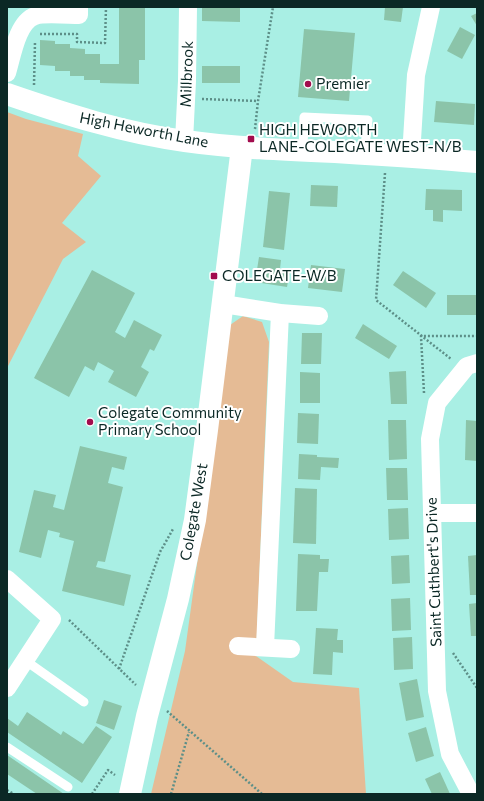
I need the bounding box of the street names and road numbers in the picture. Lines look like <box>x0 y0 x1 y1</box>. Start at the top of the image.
street label: Millbrook <box>176 40 196 108</box>
street label: High Heworth Lane <box>78 108 210 150</box>
street label: Colegate West <box>176 462 210 562</box>
street label: Saint Cuthbert's Drive <box>421 497 445 647</box>

